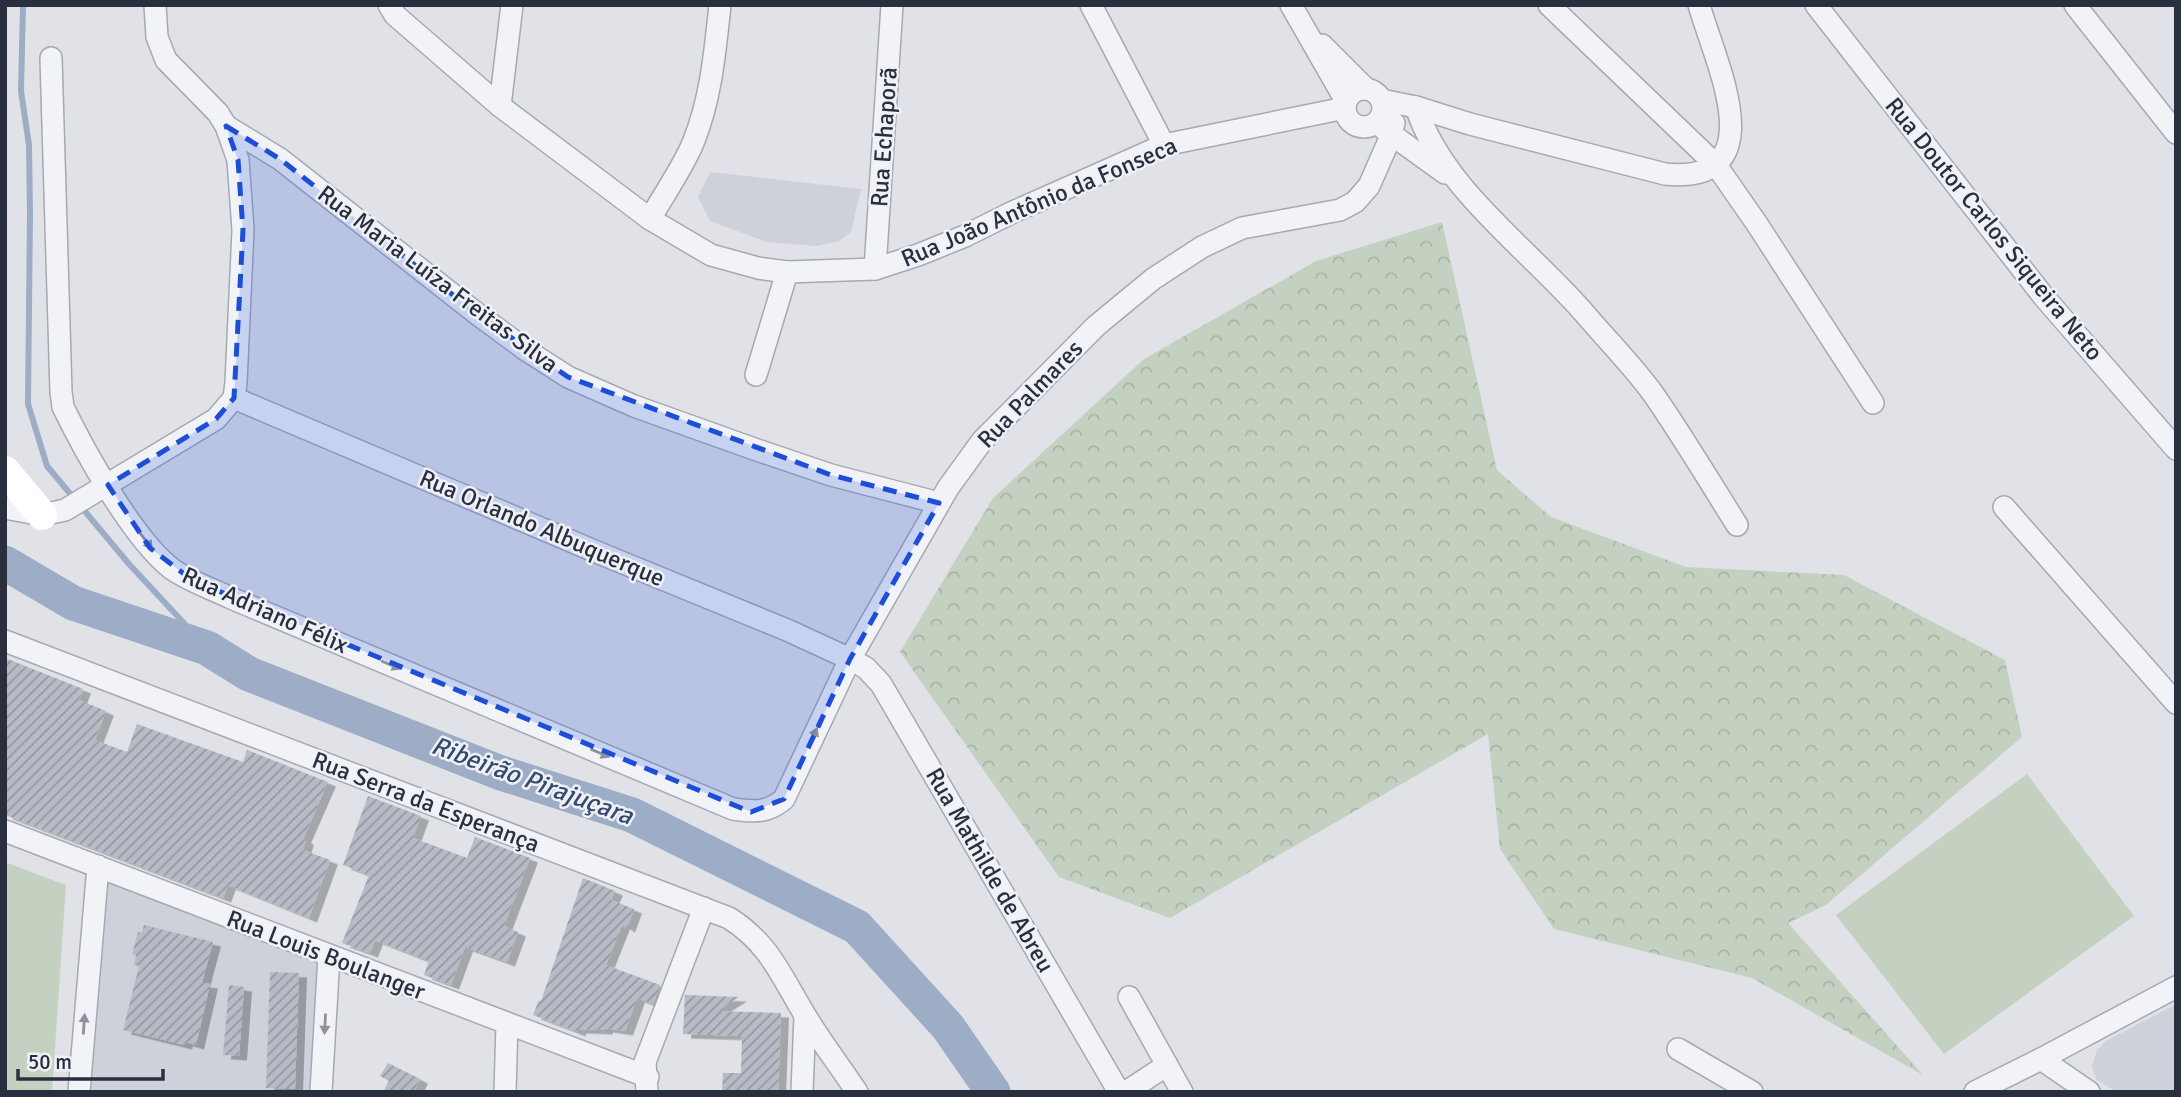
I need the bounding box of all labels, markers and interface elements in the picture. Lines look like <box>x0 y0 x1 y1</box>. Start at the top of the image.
street label: Rua Echaporã <box>864 66 904 208</box>
street label: Rua Doutor Carlos Siqueira Neto <box>1879 91 2109 367</box>
street label: Rua João Antônio da Fonseca <box>896 130 1182 274</box>
street label: Rua Maria Luíza Freitas Silva <box>312 179 564 379</box>
street label: Rua Palmares <box>971 334 1089 454</box>
street label: Rua Orlando Albuquerque <box>415 463 669 593</box>
one-way arrow <box>139 532 154 550</box>
street label: Rua Adriano Félix <box>177 560 353 660</box>
one-way arrow <box>380 660 401 671</box>
one-way arrow <box>807 727 819 747</box>
water label: Ribeirão Pirajuçara <box>427 730 638 833</box>
street label: Rua Serra da Esperança <box>308 745 544 859</box>
one-way arrow <box>590 748 611 759</box>
street label: Rua Mathilde de Abreu <box>919 762 1061 978</box>
street label: Rua Louis Boulanger <box>223 903 430 1007</box>
one-way arrow <box>79 1012 90 1034</box>
one-way arrow <box>319 1013 330 1035</box>
scale bar <box>18 1038 163 1082</box>
text: 50 m <box>28 1049 72 1075</box>

